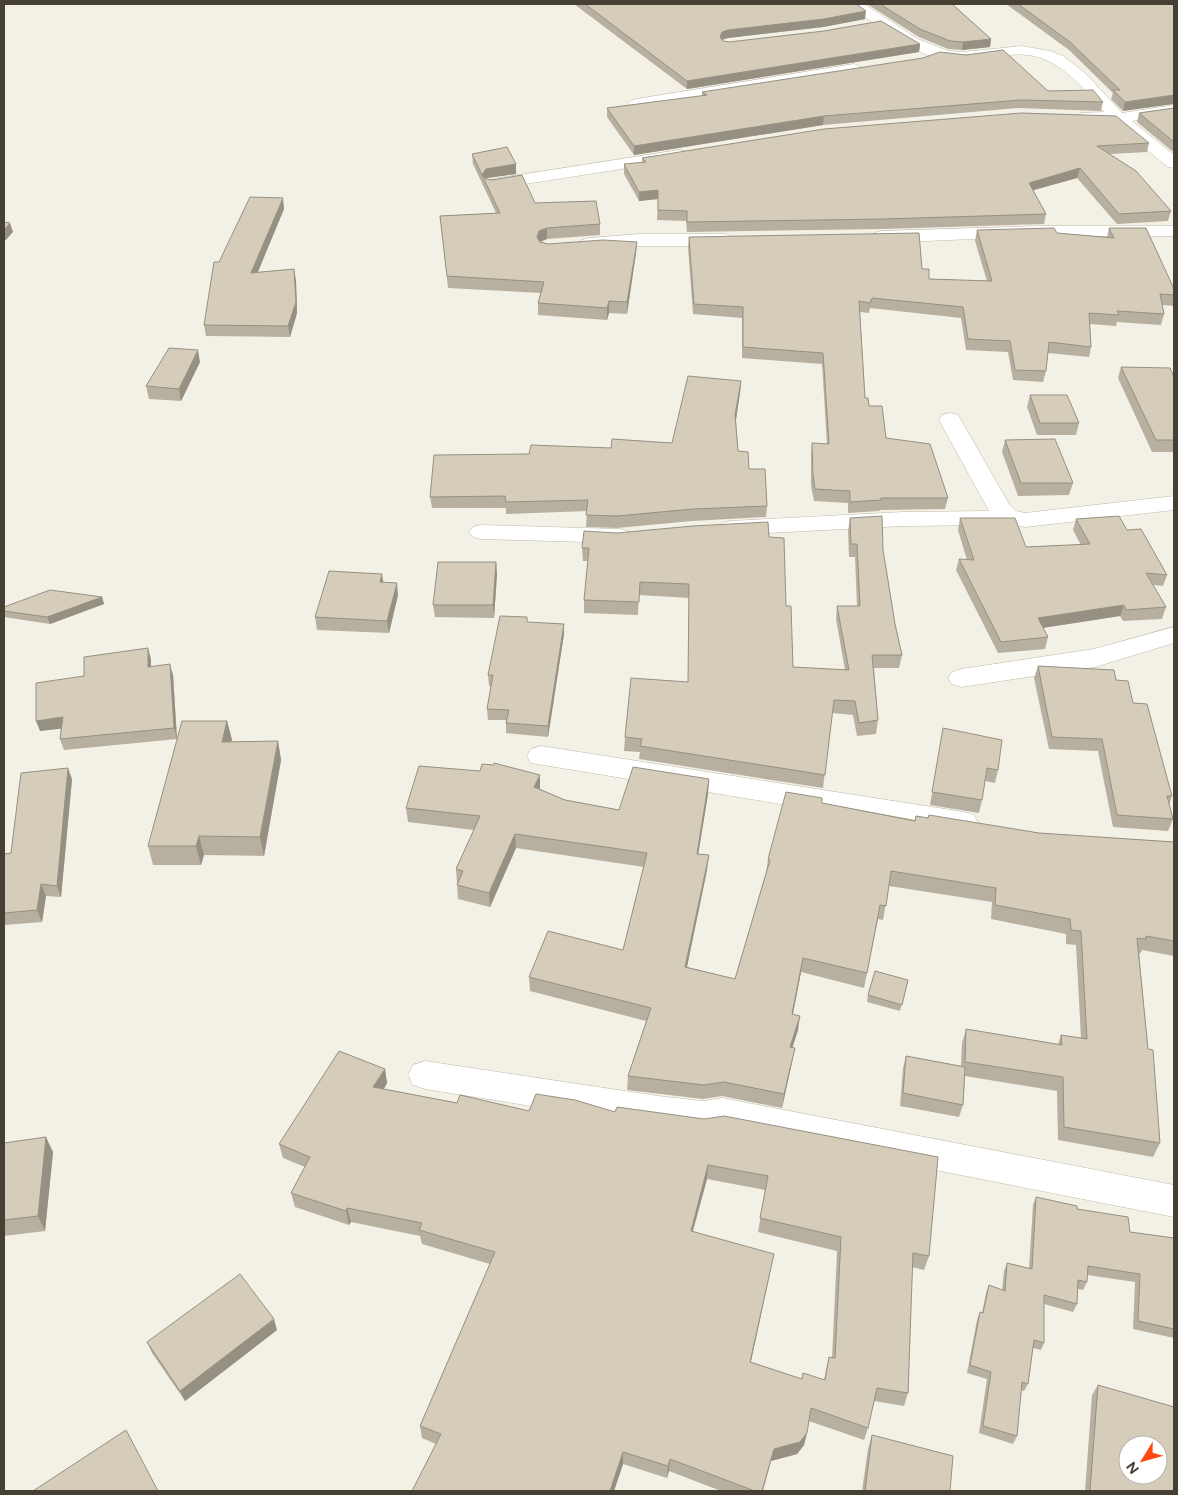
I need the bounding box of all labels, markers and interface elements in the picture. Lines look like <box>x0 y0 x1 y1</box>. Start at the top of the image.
north arrow <box>1118 1435 1168 1485</box>
text: N <box>1123 1458 1143 1477</box>

